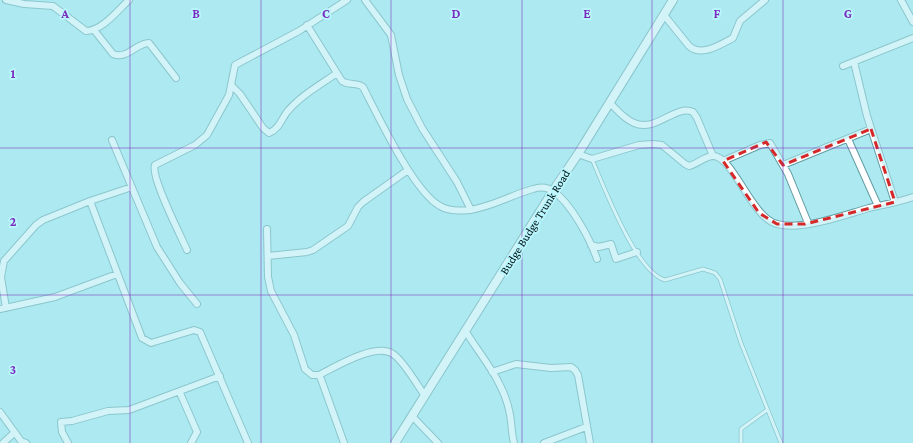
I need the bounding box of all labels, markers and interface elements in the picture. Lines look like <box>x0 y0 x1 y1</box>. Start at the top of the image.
text: A <box>60 6 69 21</box>
text: B <box>192 6 200 21</box>
text: C <box>322 6 330 21</box>
text: D <box>452 6 461 21</box>
text: E <box>583 6 591 21</box>
text: F <box>714 6 721 21</box>
text: G <box>844 6 852 21</box>
text: 1 <box>11 66 16 81</box>
street label: Budge Budge Trunk Road <box>497 166 573 277</box>
text: 2 <box>10 214 17 229</box>
text: 3 <box>10 362 16 377</box>

